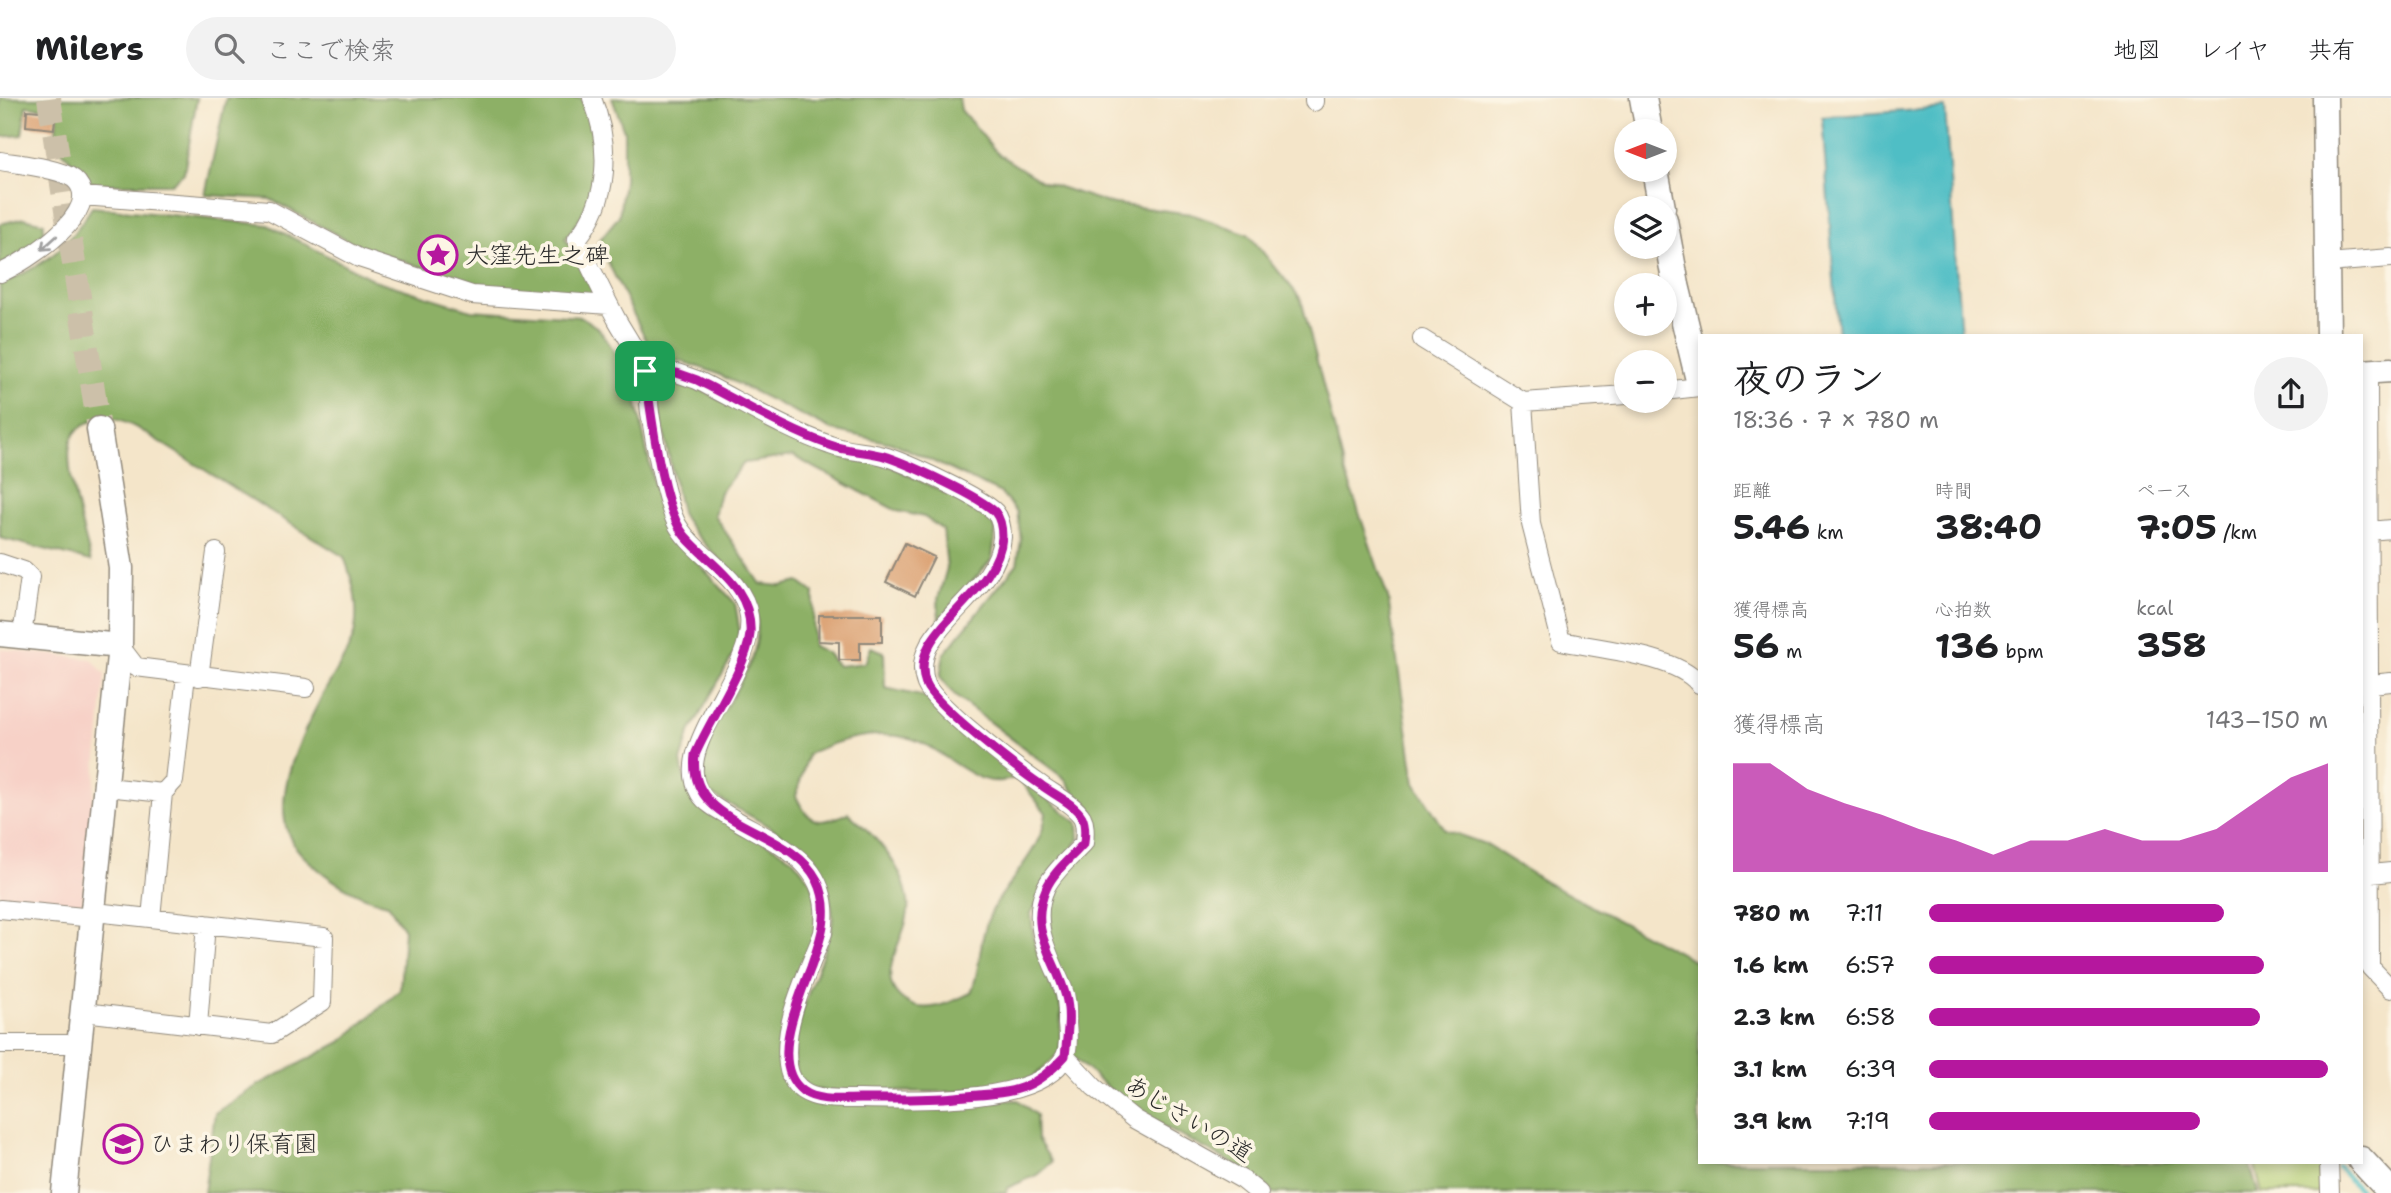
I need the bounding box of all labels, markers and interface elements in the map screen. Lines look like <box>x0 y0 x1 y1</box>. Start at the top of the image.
search box <box>186 17 676 80</box>
text: Milers <box>35 26 144 71</box>
icon: search <box>210 29 248 67</box>
text: ここで検索 <box>266 32 396 67</box>
text: 地図 <box>2113 34 2161 66</box>
text: レイヤ <box>2199 34 2270 66</box>
text: 共有 <box>2308 34 2356 66</box>
north arrow <box>1614 119 1676 182</box>
map controls <box>1614 119 1677 413</box>
button: layers <box>1614 196 1677 259</box>
place icon: 大窪先生之碑 <box>417 234 459 276</box>
one-way arrow <box>40 235 58 251</box>
place label: 大窪先生之碑 <box>465 239 609 271</box>
button: + <box>1614 273 1677 336</box>
pin <box>615 341 675 401</box>
button: − <box>1614 350 1677 413</box>
icon: arrive <box>626 352 664 390</box>
text: 夜のラン <box>1733 353 1885 404</box>
button: share <box>2254 357 2328 431</box>
text: 18:36 · 7 × 780 m <box>1733 405 1939 435</box>
text: 距離 <box>1733 478 1771 503</box>
text: 時間 <box>1935 478 1973 503</box>
text: ペース <box>2136 478 2192 503</box>
text: 5.46 <box>1733 503 1810 550</box>
text: 38:40 <box>1935 503 2042 550</box>
text: 7:05 <box>2136 503 2217 550</box>
text: km <box>1810 520 1844 545</box>
text: /km <box>2217 520 2257 545</box>
text: kcal <box>2136 596 2173 621</box>
text: 獲得標高 <box>1733 597 1809 622</box>
text: 心拍数 <box>1935 597 1992 622</box>
text: 358 <box>2136 621 2207 668</box>
text: 56 <box>1733 622 1779 669</box>
text: 136 <box>1935 622 1999 669</box>
text: m <box>1779 639 1802 664</box>
text: bpm <box>1999 639 2044 664</box>
text: 143–150 m <box>2206 705 2328 735</box>
text: 獲得標高 <box>1733 709 1825 739</box>
text: 780 m <box>1733 898 1810 928</box>
text: 7:11 <box>1845 898 1883 928</box>
text: 1.6 km <box>1733 950 1808 980</box>
text: 6:57 <box>1845 950 1895 980</box>
text: 2.3 km <box>1733 1002 1815 1032</box>
text: 6:58 <box>1845 1002 1896 1032</box>
text: 3.1 km <box>1733 1054 1807 1084</box>
text: 6:39 <box>1845 1054 1896 1084</box>
street label: あじさいの道 <box>1119 1068 1259 1170</box>
text: 3.9 km <box>1733 1106 1812 1136</box>
text: 7:19 <box>1845 1106 1890 1136</box>
school or university icon: ひまわり保育園 <box>102 1123 144 1165</box>
place label: ひまわり保育園 <box>150 1128 318 1160</box>

